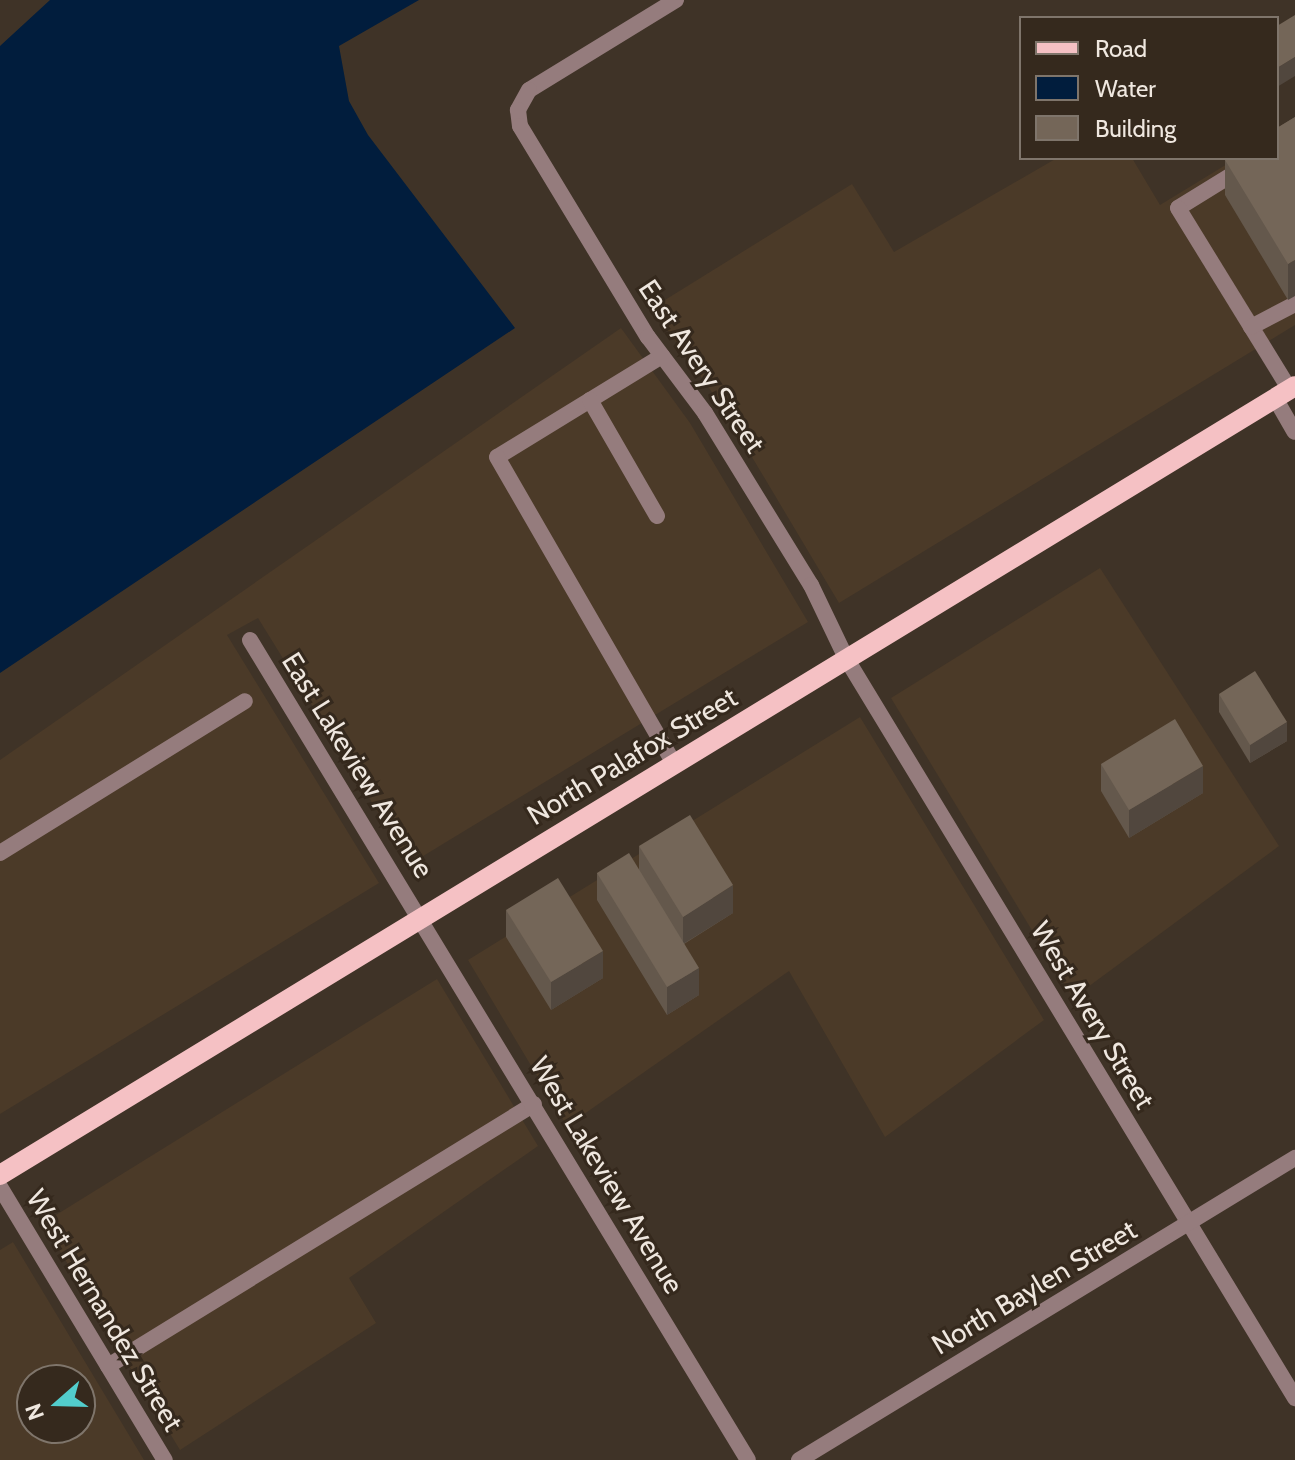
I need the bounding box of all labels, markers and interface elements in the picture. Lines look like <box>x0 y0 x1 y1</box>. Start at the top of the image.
legend <box>1019 16 1279 160</box>
text: Road <box>1095 34 1147 63</box>
text: Water <box>1095 74 1156 103</box>
text: Building <box>1095 114 1176 143</box>
street label: East Avery Street <box>632 273 772 459</box>
street label: East Lakeview Avenue <box>275 646 441 884</box>
street label: North Palafox Street <box>521 680 743 832</box>
street label: West Avery Street <box>1024 915 1162 1115</box>
street label: West Lakeview Avenue <box>523 1051 691 1299</box>
street label: West Hernandez Street <box>20 1183 190 1437</box>
street label: North Baylen Street <box>926 1213 1142 1361</box>
north arrow <box>16 1364 96 1444</box>
text: N <box>20 1400 50 1424</box>

